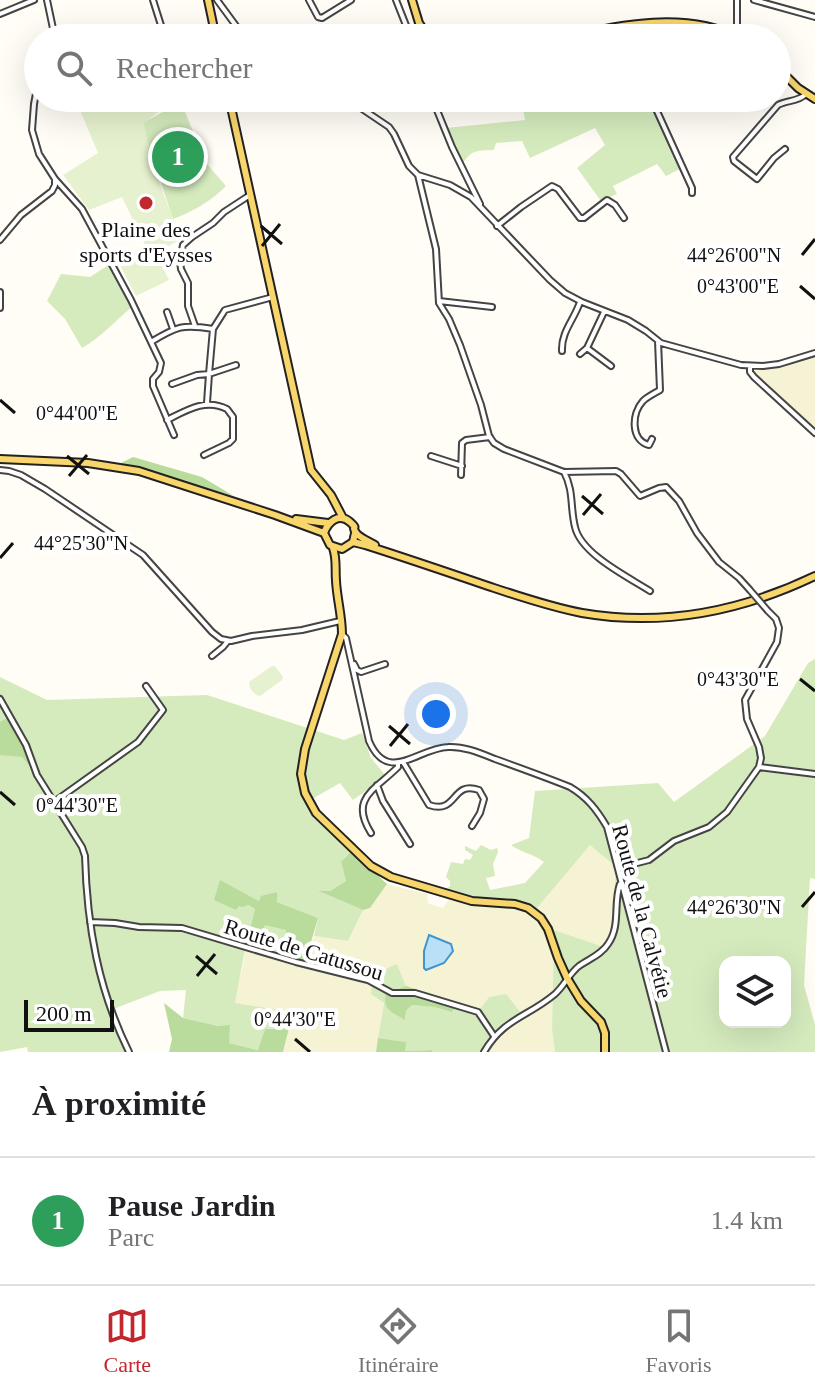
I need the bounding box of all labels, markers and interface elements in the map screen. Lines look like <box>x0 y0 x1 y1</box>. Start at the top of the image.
search box <box>24 24 791 112</box>
icon: search <box>52 46 96 90</box>
text: Rechercher <box>116 51 253 84</box>
pin: 1 <box>152 127 204 187</box>
marker: Plaine des sports d'Eysses <box>137 194 155 212</box>
place label: Plaine des sports d'Eysses <box>80 217 212 267</box>
text: 44°26'00"N <box>687 244 781 266</box>
text: 0°43'00"E <box>697 275 779 297</box>
text: 0°44'00"E <box>36 402 118 424</box>
text: 44°25'30"N <box>34 532 128 554</box>
text: 0°43'30"E <box>697 668 779 690</box>
your location <box>416 694 456 734</box>
text: 0°44'30"E <box>36 794 118 816</box>
street label: Route de la Calvétie <box>607 821 678 1001</box>
text: 44°26'30"N <box>687 896 781 918</box>
street label: Route de Catussou <box>221 913 386 986</box>
map controls <box>719 956 791 1028</box>
button: layers <box>719 956 791 1028</box>
scale bar <box>24 996 114 1032</box>
text: 200 m <box>36 1001 92 1026</box>
text: 0°44'30"E <box>254 1008 336 1030</box>
text: À proximité <box>32 1085 206 1122</box>
text: Pause Jardin <box>108 1189 276 1222</box>
text: 1 <box>52 1206 65 1235</box>
text: 1.4 km <box>711 1206 783 1235</box>
text: Parc <box>108 1223 154 1252</box>
tab: Carte <box>103 1304 151 1378</box>
tab: Itinéraire <box>358 1304 439 1378</box>
tab: Favoris <box>646 1304 712 1378</box>

